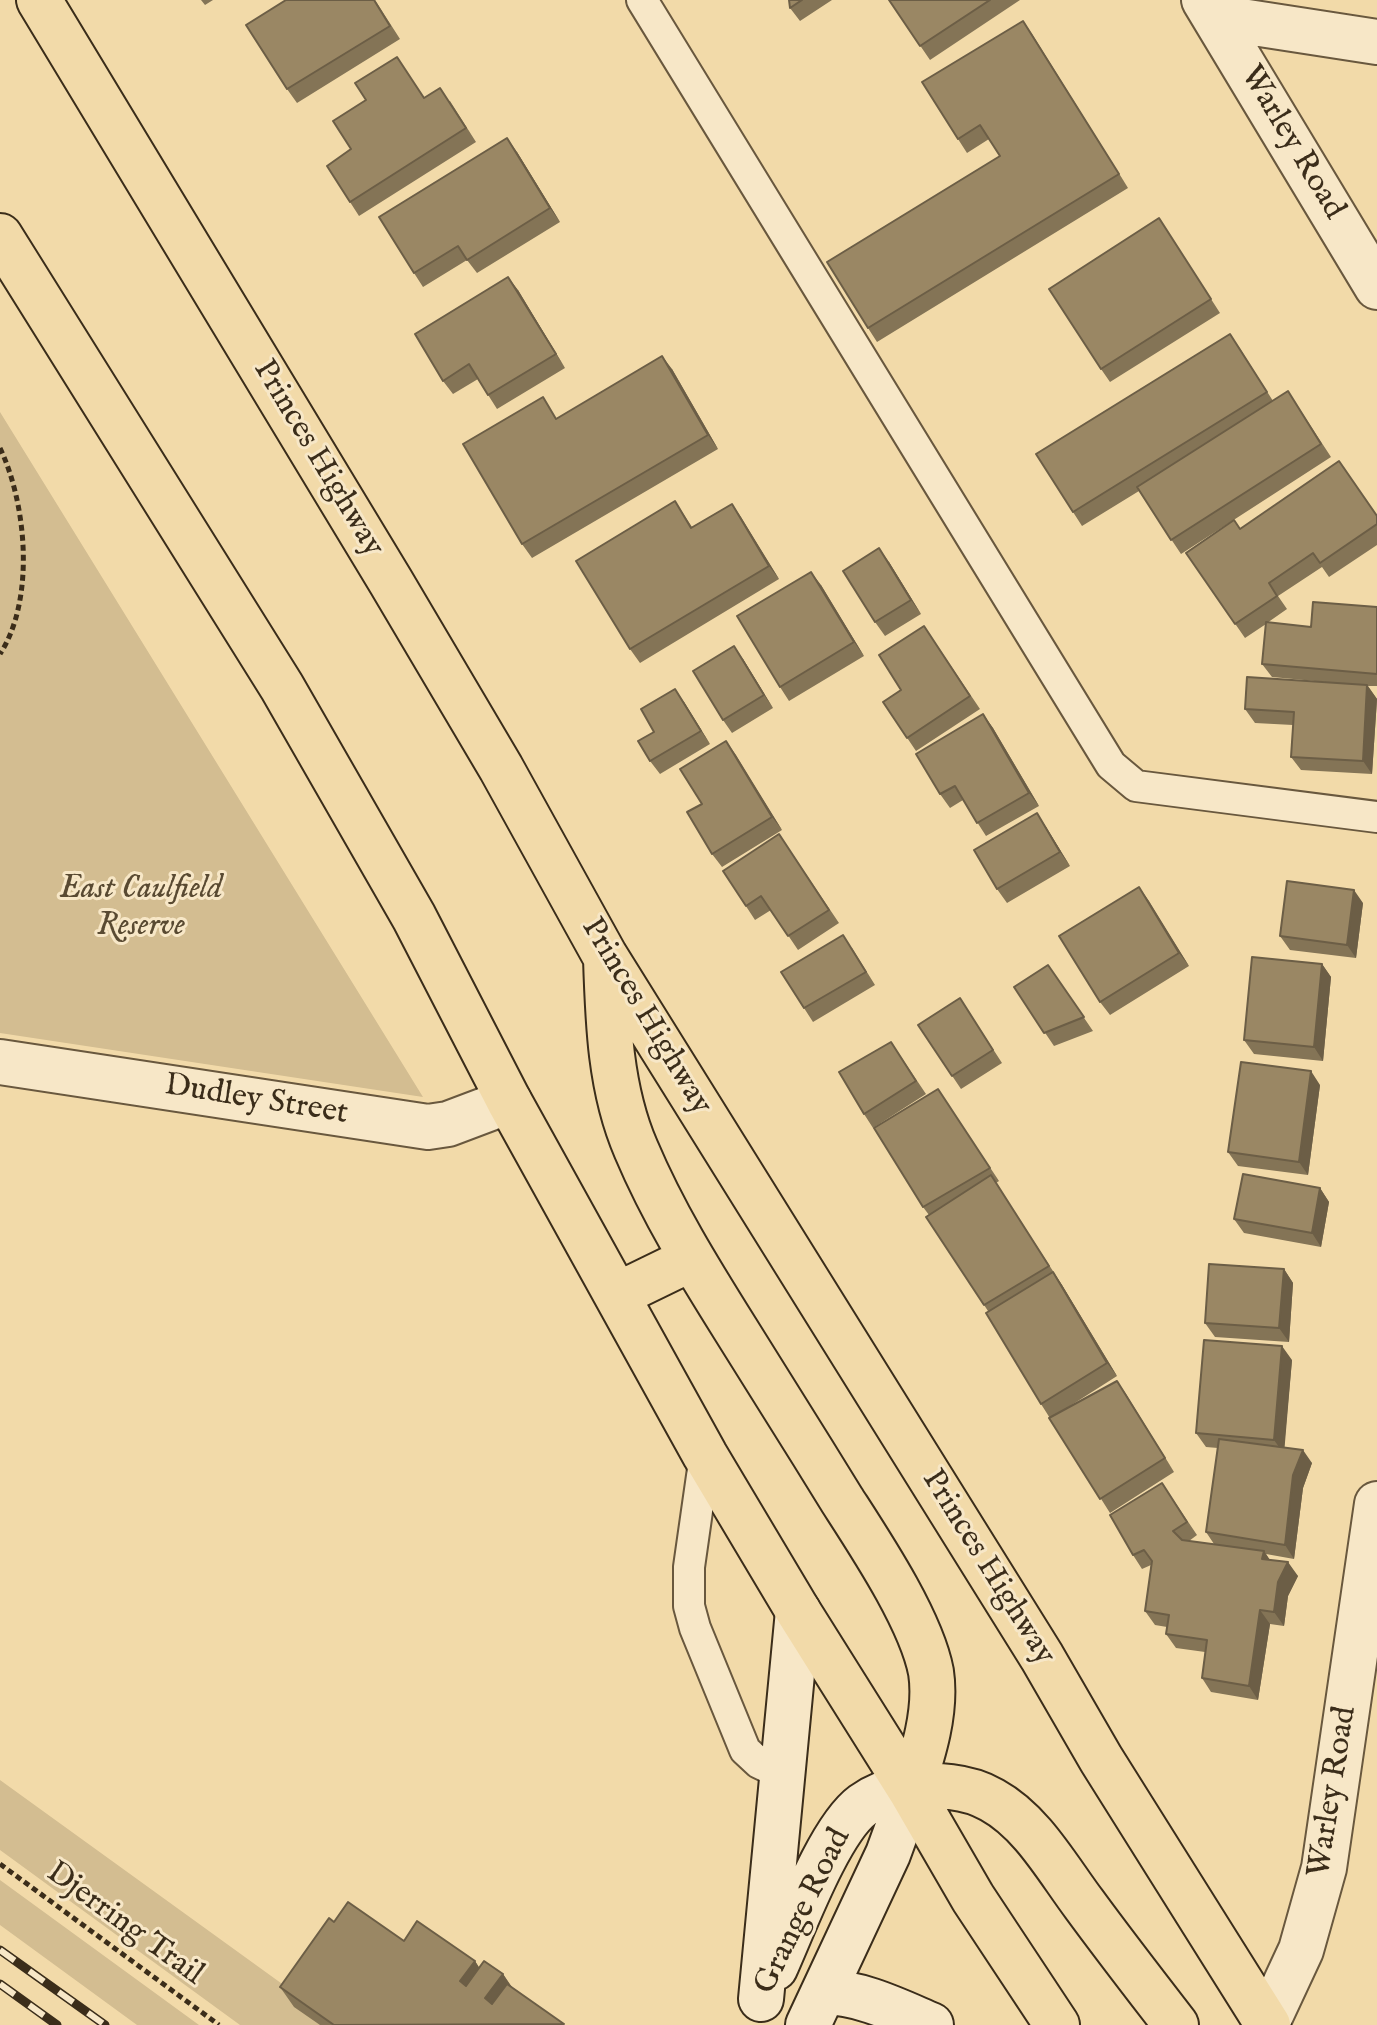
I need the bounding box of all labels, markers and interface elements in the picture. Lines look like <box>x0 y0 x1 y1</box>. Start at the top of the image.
street label: Warley Road <box>1230 59 1352 227</box>
street label: Princes Highway <box>243 354 391 564</box>
park label: East Caulfield Reserve <box>60 871 222 946</box>
street label: Princes Highway <box>571 912 719 1122</box>
street label: Dudley Street <box>162 1068 350 1134</box>
street label: Princes Highway <box>912 1463 1062 1673</box>
street label: Warley Road <box>1302 1704 1366 1880</box>
street label: Grange Road <box>747 1823 861 2001</box>
street label: Djerring Trail <box>38 1855 210 1995</box>

